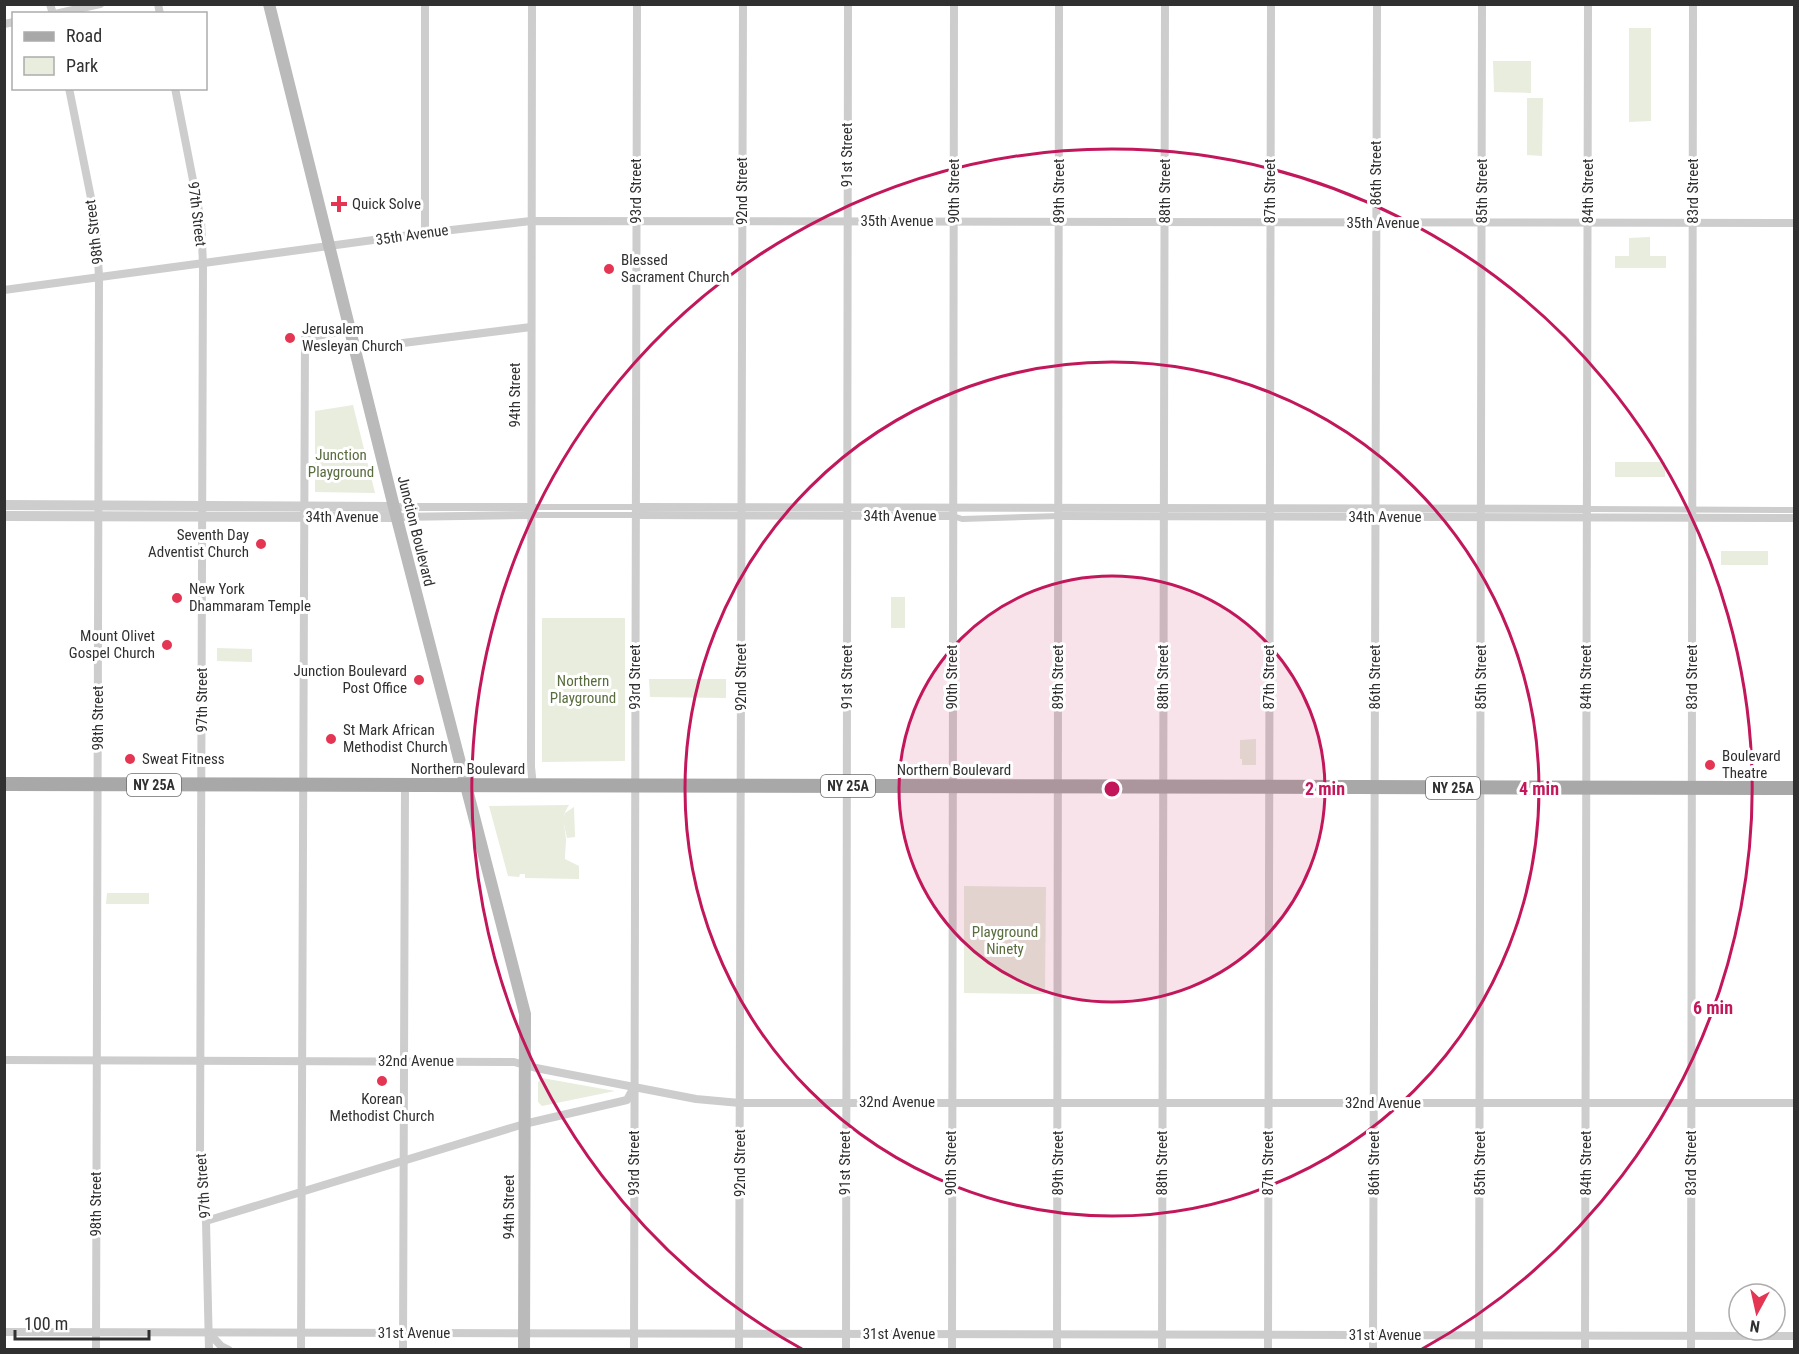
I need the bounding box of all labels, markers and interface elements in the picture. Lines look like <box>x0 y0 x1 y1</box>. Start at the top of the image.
legend <box>12 12 207 90</box>
text: Road <box>66 25 102 46</box>
text: Park <box>66 55 98 76</box>
street label: 91st Street <box>838 123 856 187</box>
street label: 86th Street <box>1367 140 1385 206</box>
street label: 92nd Street <box>733 157 751 225</box>
street label: 93rd Street <box>627 158 645 224</box>
street label: 90th Street <box>945 158 963 224</box>
street label: 89th Street <box>1050 158 1068 224</box>
street label: 88th Street <box>1156 158 1174 224</box>
street label: 87th Street <box>1261 158 1279 224</box>
street label: 85th Street <box>1473 158 1491 224</box>
street label: 84th Street <box>1579 158 1597 224</box>
street label: 83rd Street <box>1684 158 1702 224</box>
street label: 97th Street <box>184 181 210 247</box>
marker: Quick Solve <box>330 195 348 213</box>
place label: Quick Solve <box>352 195 421 213</box>
street label: 98th Street <box>81 199 107 265</box>
street label: 35th Avenue <box>860 212 934 230</box>
street label: 35th Avenue <box>1346 214 1420 232</box>
street label: 35th Avenue <box>375 221 449 249</box>
place label: Blessed Sacrament Church <box>621 251 729 286</box>
marker: Blessed Sacrament Church <box>602 262 616 276</box>
place label: Jerusalem Wesleyan Church <box>302 320 403 355</box>
marker: Jerusalem Wesleyan Church <box>283 331 297 345</box>
street label: 94th Street <box>506 362 524 428</box>
park label: Junction Playground <box>308 446 374 481</box>
street label: Junction Boulevard <box>394 474 438 588</box>
street label: 34th Avenue <box>863 507 937 525</box>
street label: 34th Avenue <box>305 508 379 526</box>
street label: 34th Avenue <box>1348 508 1422 526</box>
place label: Seventh Day Adventist Church <box>148 526 249 561</box>
marker: Seventh Day Adventist Church <box>254 537 268 551</box>
place label: New York Dhammaram Temple <box>189 580 311 615</box>
marker: New York Dhammaram Temple <box>170 591 184 605</box>
place label: Mount Olivet Gospel Church <box>69 627 155 662</box>
marker: Mount Olivet Gospel Church <box>160 638 174 652</box>
street label: 92nd Street <box>732 643 750 711</box>
street label: 93rd Street <box>626 644 644 710</box>
street label: 90th Street <box>943 644 961 710</box>
street label: 89th Street <box>1049 644 1067 710</box>
street label: 88th Street <box>1154 644 1172 710</box>
street label: 87th Street <box>1260 644 1278 710</box>
street label: 86th Street <box>1366 644 1384 710</box>
street label: 85th Street <box>1472 644 1490 710</box>
street label: 84th Street <box>1577 644 1595 710</box>
street label: 83rd Street <box>1683 644 1701 710</box>
street label: 91st Street <box>838 645 856 709</box>
place label: Junction Boulevard Post Office <box>293 662 407 697</box>
street label: 97th Street <box>193 667 211 733</box>
park label: Northern Playground <box>550 672 616 707</box>
marker: Junction Boulevard Post Office <box>412 673 426 687</box>
street label: 98th Street <box>89 685 107 751</box>
place label: St Mark African Methodist Church <box>343 721 448 756</box>
marker: St Mark African Methodist Church <box>324 732 338 746</box>
place label: Boulevard Theatre <box>1722 747 1781 782</box>
place label: Sweat Fitness <box>142 750 225 768</box>
marker: Sweat Fitness <box>123 752 137 766</box>
marker: Boulevard Theatre <box>1703 758 1717 772</box>
street label: Northern Boulevard <box>411 760 525 778</box>
street label: Northern Boulevard <box>897 761 1011 779</box>
road number: NY 25A <box>127 774 181 796</box>
road number: NY 25A <box>821 775 875 797</box>
road number: NY 25A <box>1426 777 1480 799</box>
text: 2 min <box>1305 778 1345 799</box>
text: 4 min <box>1519 778 1559 799</box>
centre of rings <box>1102 779 1122 799</box>
park label: Playground Ninety <box>972 923 1038 958</box>
text: 6 min <box>1693 997 1733 1018</box>
street label: 32nd Avenue <box>378 1052 454 1070</box>
marker: Korean Methodist Church <box>375 1074 389 1088</box>
place label: Korean Methodist Church <box>330 1090 434 1125</box>
street label: 32nd Avenue <box>859 1093 935 1111</box>
street label: 32nd Avenue <box>1345 1094 1421 1112</box>
street label: 92nd Street <box>731 1129 749 1197</box>
street label: 93rd Street <box>625 1130 643 1196</box>
street label: 90th Street <box>942 1130 960 1196</box>
street label: 89th Street <box>1049 1130 1067 1196</box>
street label: 88th Street <box>1153 1130 1171 1196</box>
street label: 87th Street <box>1259 1130 1277 1196</box>
street label: 86th Street <box>1365 1130 1383 1196</box>
street label: 85th Street <box>1471 1130 1489 1196</box>
street label: 84th Street <box>1577 1130 1595 1196</box>
street label: 83rd Street <box>1682 1130 1700 1196</box>
street label: 91st Street <box>836 1131 854 1195</box>
street label: 97th Street <box>192 1153 214 1219</box>
street label: 98th Street <box>87 1171 105 1237</box>
street label: 94th Street <box>500 1174 518 1240</box>
north arrow <box>1727 1282 1787 1342</box>
scale bar <box>15 1303 148 1341</box>
text: 100 m <box>24 1313 68 1334</box>
text: N <box>1749 1316 1761 1336</box>
street label: 31st Avenue <box>378 1324 450 1342</box>
street label: 31st Avenue <box>863 1325 935 1343</box>
street label: 31st Avenue <box>1349 1326 1421 1344</box>

